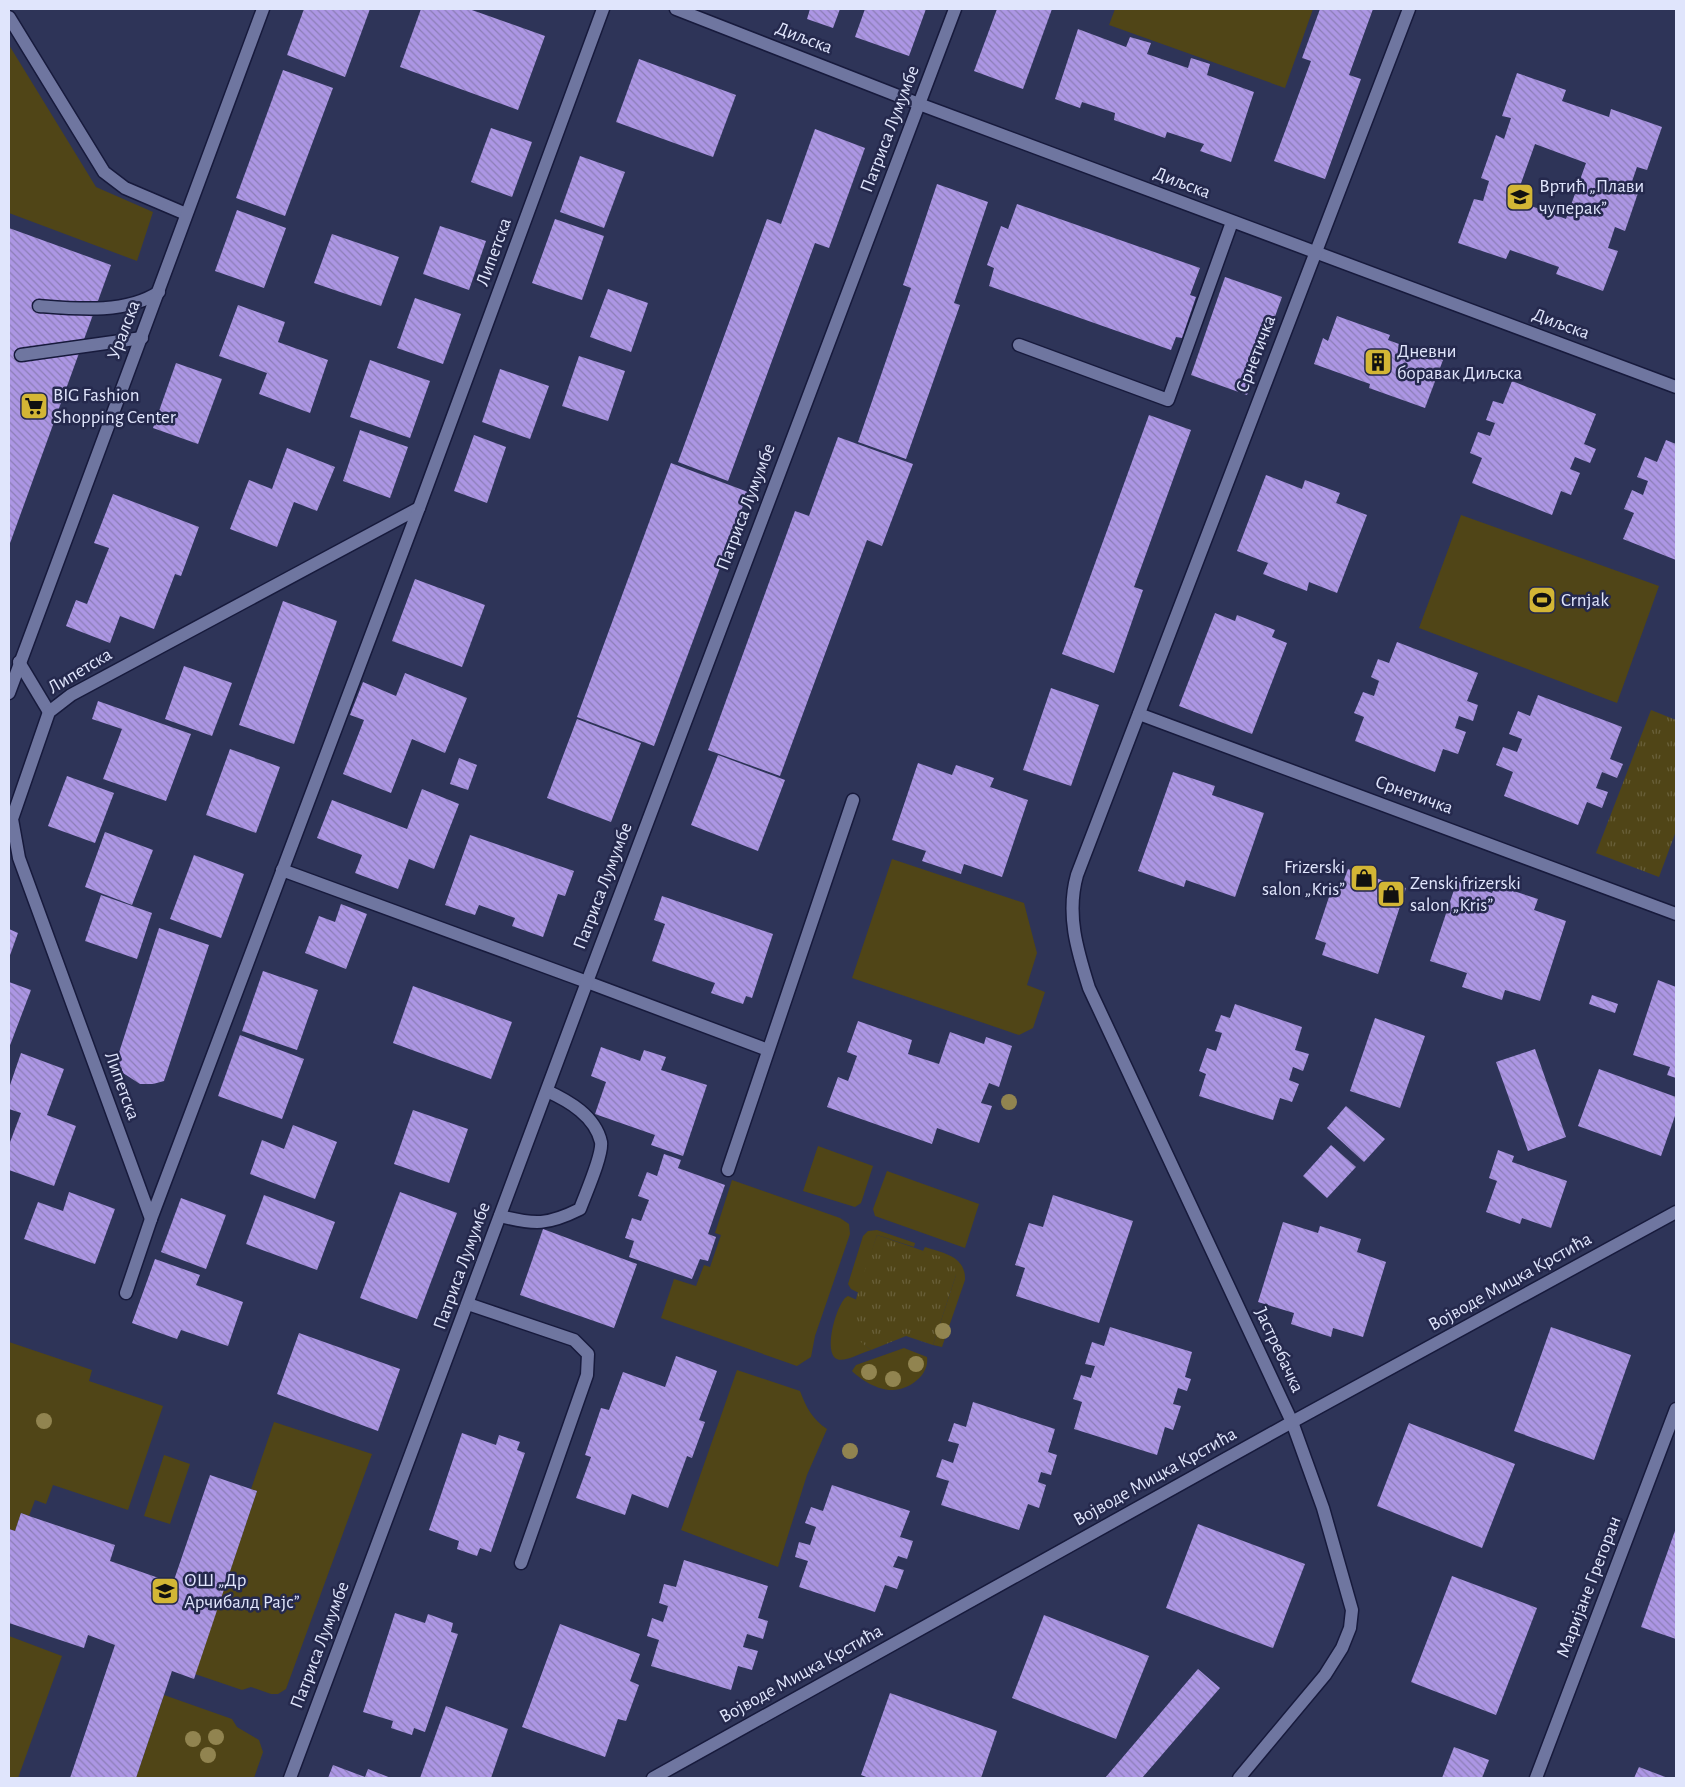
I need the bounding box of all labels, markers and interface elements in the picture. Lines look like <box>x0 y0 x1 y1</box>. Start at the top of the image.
street label: Диљска <box>773 19 835 58</box>
street label: Патриса Лумумбе <box>857 63 923 195</box>
street label: Диљска <box>1151 164 1213 203</box>
place label: Вртић „Плави чуперак” <box>1539 177 1644 218</box>
school or university icon: Вртић „Плави чуперак” <box>1505 182 1535 212</box>
street label: Липетска <box>473 215 515 289</box>
street label: Уралска <box>104 298 144 362</box>
street label: Диљска <box>1530 305 1592 343</box>
street label: Срнетичка <box>1233 312 1280 395</box>
place label: Дневни боравак Диљска <box>1397 342 1522 383</box>
building icon: Дневни боравак Диљска <box>1363 347 1393 377</box>
place label: BIG Fashion Shopping Center <box>53 386 176 427</box>
supermarket icon: BIG Fashion Shopping Center <box>19 391 49 421</box>
street label: Патриса Лумумбе <box>713 441 779 573</box>
sports icon: Crnjak <box>1527 585 1557 615</box>
place label: Crnjak <box>1561 591 1609 610</box>
street label: Липетска <box>45 644 116 697</box>
street label: Срнетичка <box>1373 772 1456 818</box>
street label: Патриса Лумумбе <box>570 820 636 952</box>
place label: Frizerski salon „Kris” <box>1262 858 1345 899</box>
shop icon: Frizerski salon „Kris” <box>1349 863 1379 893</box>
place label: Zenski frizerski salon „Kris” <box>1410 874 1521 915</box>
shop icon: Zenski frizerski salon „Kris” <box>1376 879 1406 909</box>
street label: Липетска <box>101 1049 143 1123</box>
street label: Патриса Лумумбе <box>430 1200 494 1332</box>
street label: Војводе Мицка Крстића <box>1425 1229 1595 1335</box>
street label: Јастребачка <box>1251 1304 1307 1396</box>
street label: Војводе Мицка Крстића <box>1070 1424 1240 1530</box>
street label: Маријане Грегоран <box>1553 1514 1625 1660</box>
place label: ОШ „Др Арчибалд Рајс” <box>184 1571 300 1612</box>
school or university icon: ОШ „Др Арчибалд Рајс” <box>150 1576 180 1606</box>
street label: Патриса Лумумбе <box>287 1579 353 1711</box>
street label: Војводе Мицка Крстића <box>716 1621 886 1727</box>

